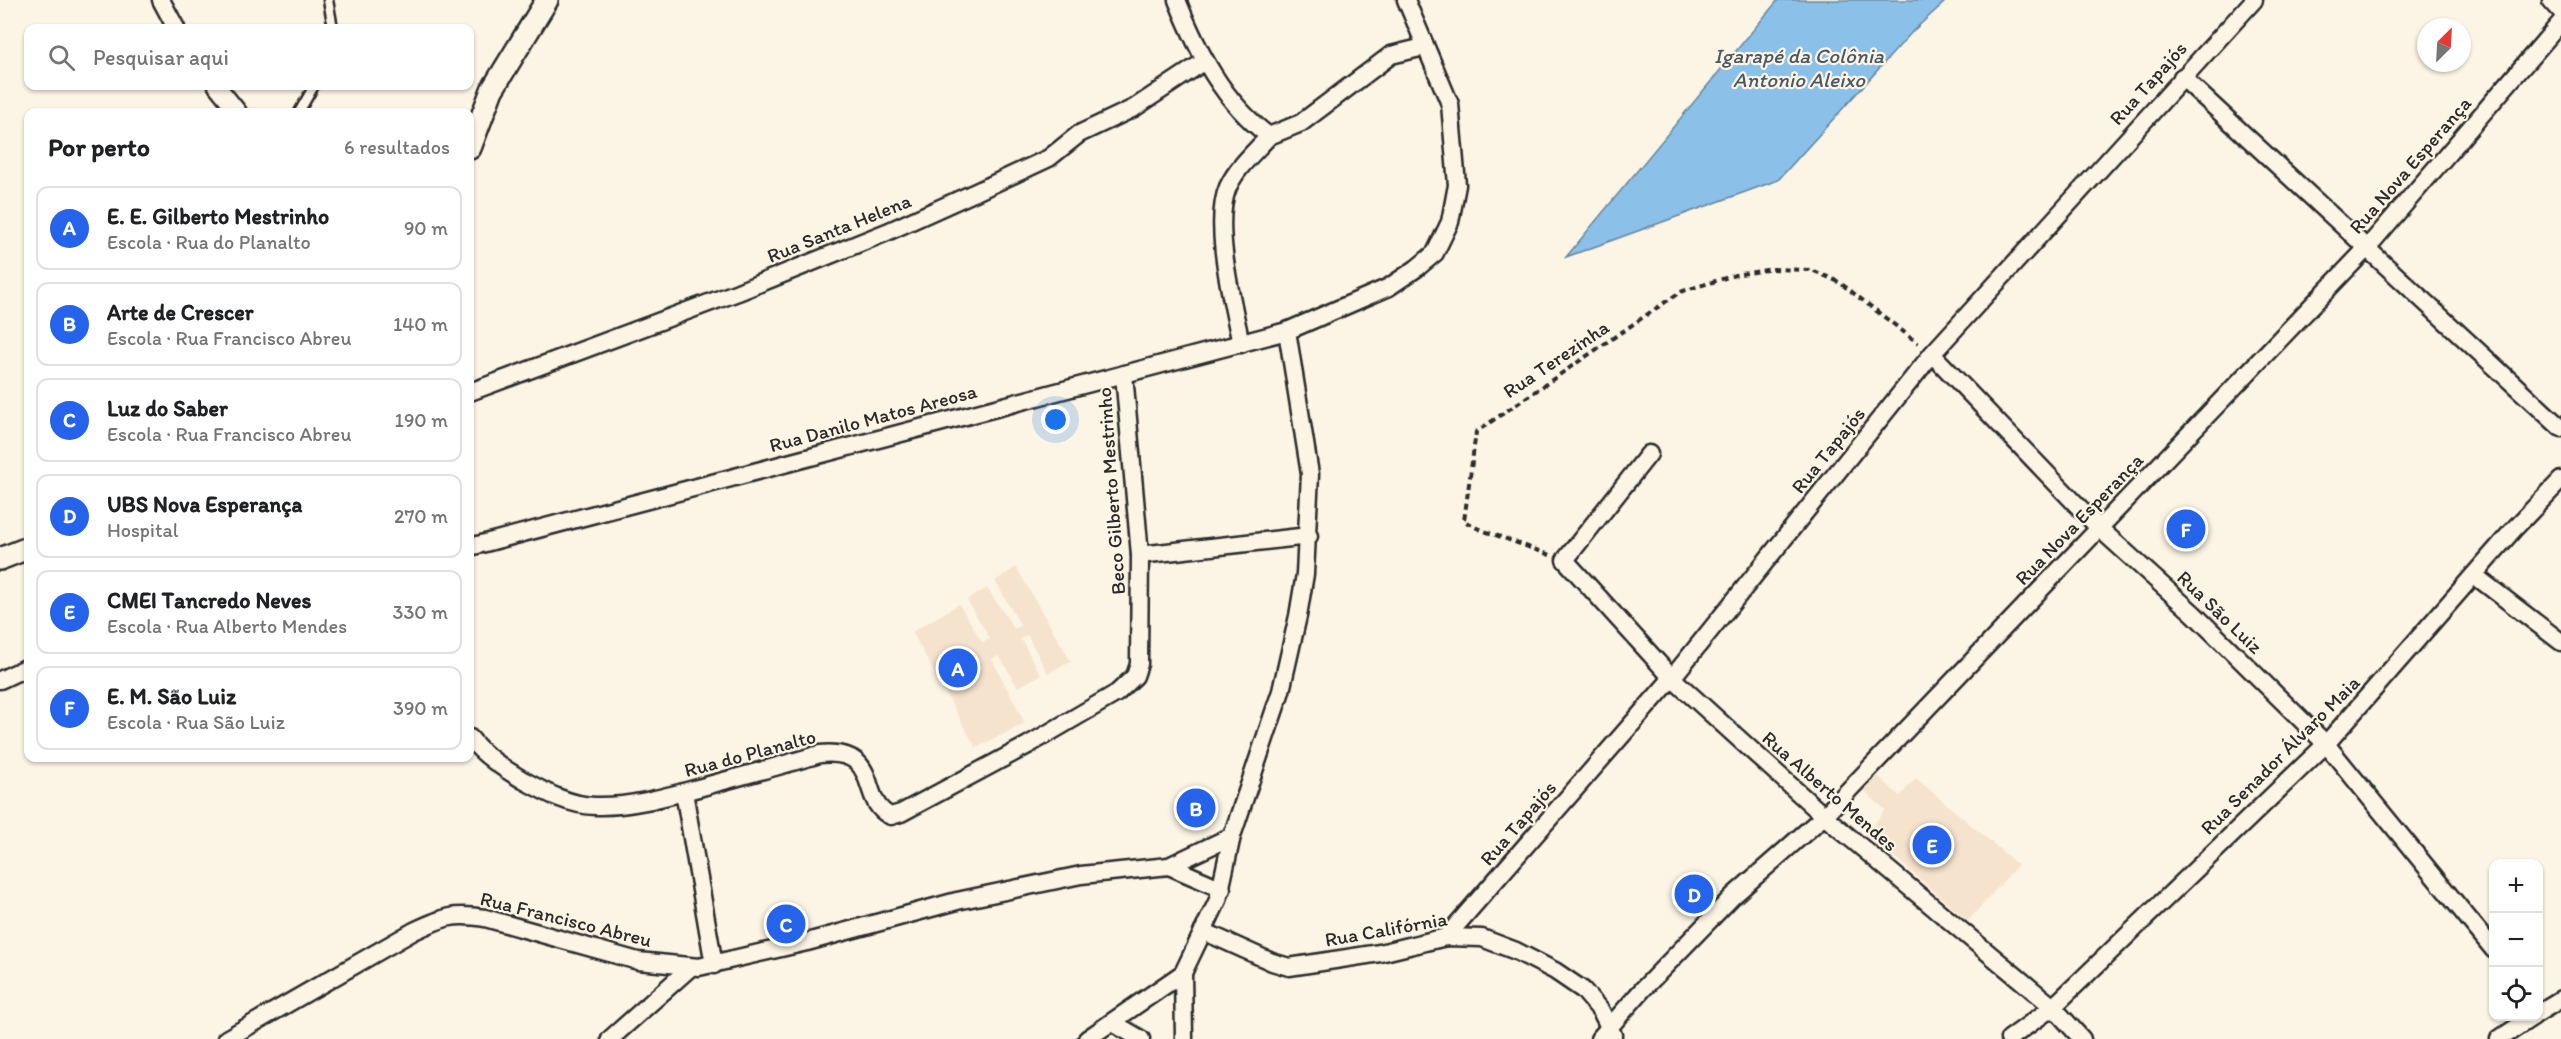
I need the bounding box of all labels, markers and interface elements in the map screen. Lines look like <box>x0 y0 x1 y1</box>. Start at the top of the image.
north arrow <box>2417 18 2471 72</box>
search box <box>24 24 474 90</box>
street label: Rua Tapajós <box>2104 36 2192 130</box>
icon: search <box>45 41 78 74</box>
water label: Igarapé da Colônia Antonio Aleixo <box>1714 43 1884 92</box>
text: Pesquisar aqui <box>93 44 229 71</box>
street label: Rua Nova Esperança <box>2344 91 2477 239</box>
text: Por perto <box>48 131 150 163</box>
text: 6 resultados <box>344 135 450 159</box>
street label: Rua Santa Helena <box>763 188 915 268</box>
text: E. E. Gilberto Mestrinho <box>107 203 329 230</box>
text: A <box>63 216 76 240</box>
text: 90 m <box>404 216 448 240</box>
text: Escola · Rua do Planalto <box>107 230 311 254</box>
text: Arte de Crescer <box>107 299 253 326</box>
text: B <box>63 312 76 336</box>
text: 140 m <box>393 312 448 336</box>
street label: Rua Terezinha <box>1498 314 1614 403</box>
text: Escola · Rua Francisco Abreu <box>107 326 351 350</box>
street label: Rua Danilo Matos Areosa <box>767 379 980 457</box>
street label: Beco Gilberto Mestrinho <box>1092 386 1130 596</box>
text: Luz do Saber <box>107 395 228 422</box>
street label: Rua Tapajós <box>1786 402 1870 498</box>
your location <box>1041 405 1070 434</box>
text: C <box>63 408 76 432</box>
text: 190 m <box>395 408 448 432</box>
text: Escola · Rua Francisco Abreu <box>107 422 351 446</box>
street label: Rua Nova Esperança <box>2010 448 2148 590</box>
text: UBS Nova Esperança <box>107 491 302 518</box>
text: D <box>63 504 76 528</box>
text: 270 m <box>394 504 448 528</box>
pin: F <box>2166 506 2206 552</box>
text: Hospital <box>107 518 179 542</box>
street label: Rua São Luiz <box>2172 565 2268 659</box>
text: CMEI Tancredo Neves <box>107 587 311 614</box>
text: E <box>64 600 75 624</box>
text: 330 m <box>393 600 448 624</box>
text: Escola · Rua Alberto Mendes <box>107 614 347 638</box>
pin: A <box>938 646 978 690</box>
street label: Rua Senador Álvaro Maia <box>2195 670 2365 840</box>
text: E. M. São Luiz <box>107 683 236 710</box>
text: F <box>64 696 75 720</box>
text: 390 m <box>393 696 448 720</box>
text: Escola · Rua São Luiz <box>107 710 285 734</box>
street label: Rua do Planalto <box>682 724 818 782</box>
street label: Rua Alberto Mendes <box>1757 726 1903 856</box>
street label: Rua Tapajós <box>1475 776 1561 870</box>
pin: B <box>1176 786 1216 830</box>
pin: E <box>1912 822 1952 868</box>
map controls <box>2489 859 2543 1021</box>
button: + <box>2489 859 2543 913</box>
pin: D <box>1674 872 1714 916</box>
street label: Rua Francisco Abreu <box>478 886 654 952</box>
pin: C <box>766 902 806 946</box>
street label: Rua Califórnia <box>1323 906 1450 952</box>
button: − <box>2489 913 2543 967</box>
button: locate <box>2489 967 2543 1021</box>

